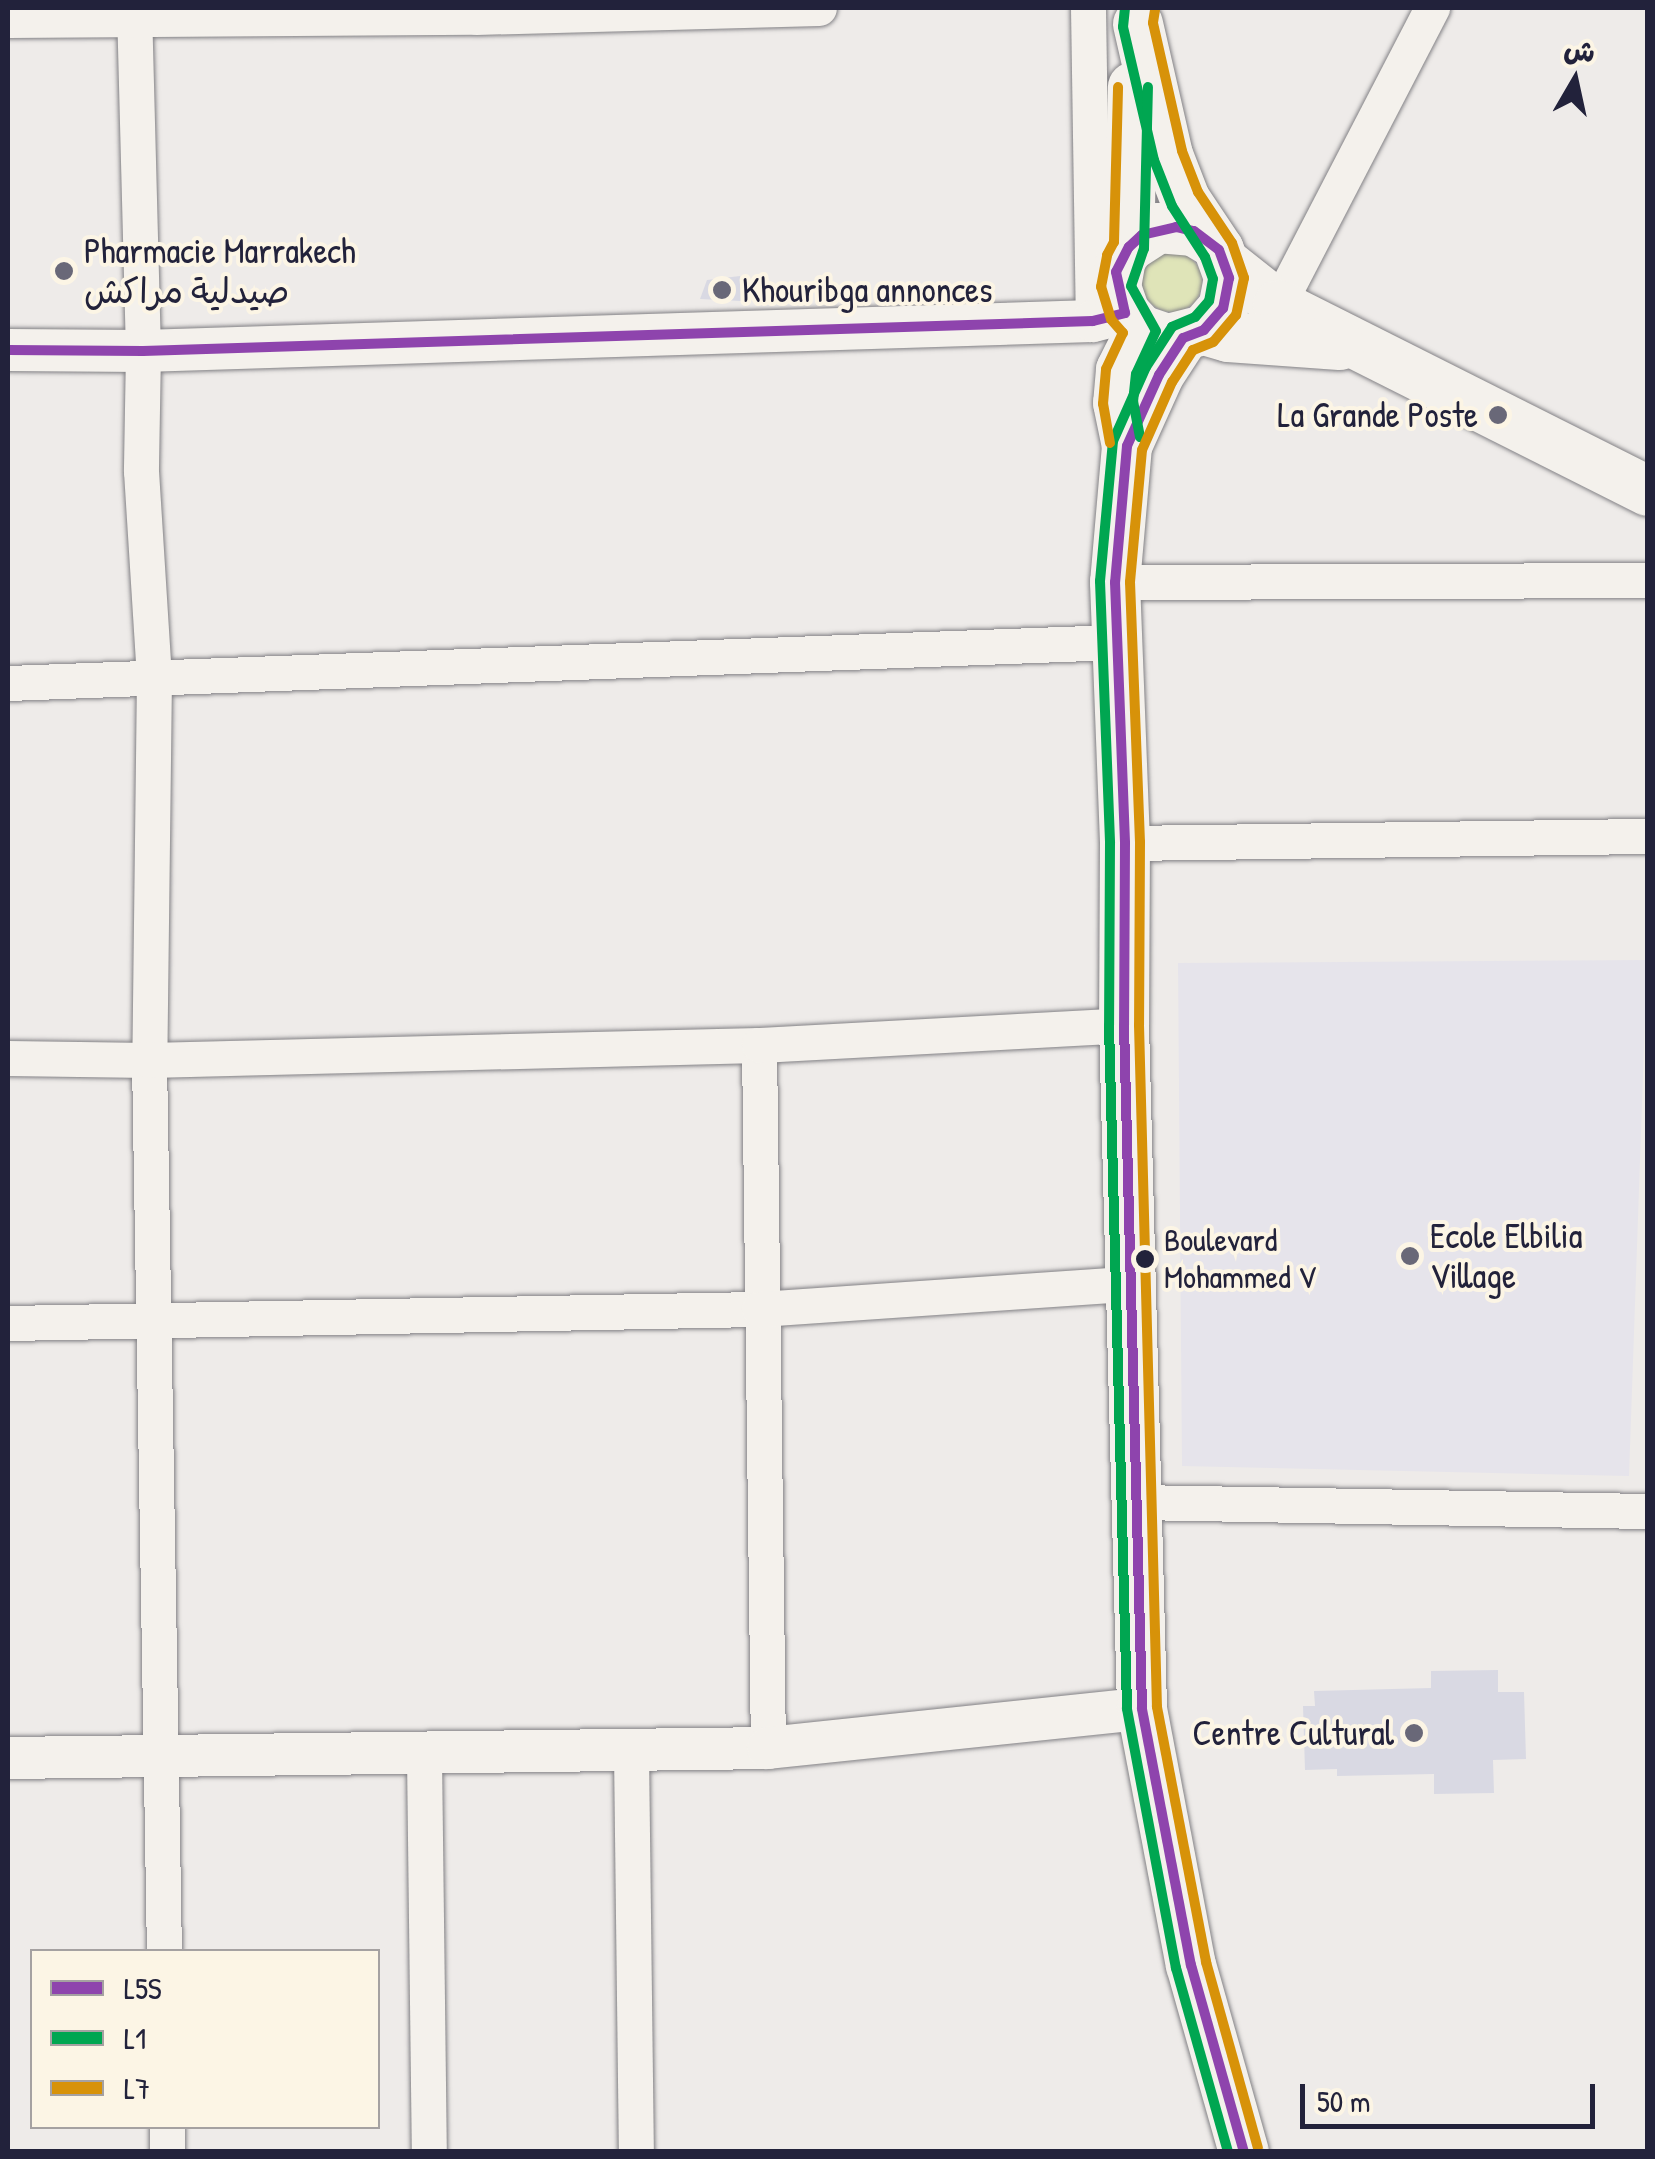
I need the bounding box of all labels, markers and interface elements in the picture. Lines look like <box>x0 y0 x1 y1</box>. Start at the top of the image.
text: ش <box>1562 29 1598 72</box>
north arrow <box>1525 30 1625 130</box>
place label: Pharmacie Marrakech صيدلية مراكش <box>84 230 356 312</box>
marker: Pharmacie Marrakech صيدلية مراكش <box>53 260 75 282</box>
place label: Khouribga annonces <box>742 269 992 311</box>
marker: Khouribga annonces <box>711 279 733 301</box>
place label: La Grande Poste <box>1277 394 1478 436</box>
marker: La Grande Poste <box>1487 404 1509 426</box>
place label: Ecole Elbilia Village <box>1430 1215 1582 1297</box>
place label: Boulevard Mohammed V <box>1164 1222 1316 1297</box>
marker: Ecole Elbilia Village <box>1399 1245 1421 1267</box>
marker: Boulevard Mohammed V <box>1135 1249 1155 1269</box>
place label: Centre Cultural <box>1193 1712 1394 1754</box>
marker: Centre Cultural <box>1403 1722 1425 1744</box>
legend <box>30 1949 380 2129</box>
text: L5S <box>124 1968 162 2008</box>
text: L1 <box>124 2018 146 2058</box>
scale bar <box>1305 2064 1600 2126</box>
text: L7 <box>124 2068 150 2108</box>
text: 50 m <box>1317 2081 1370 2121</box>

